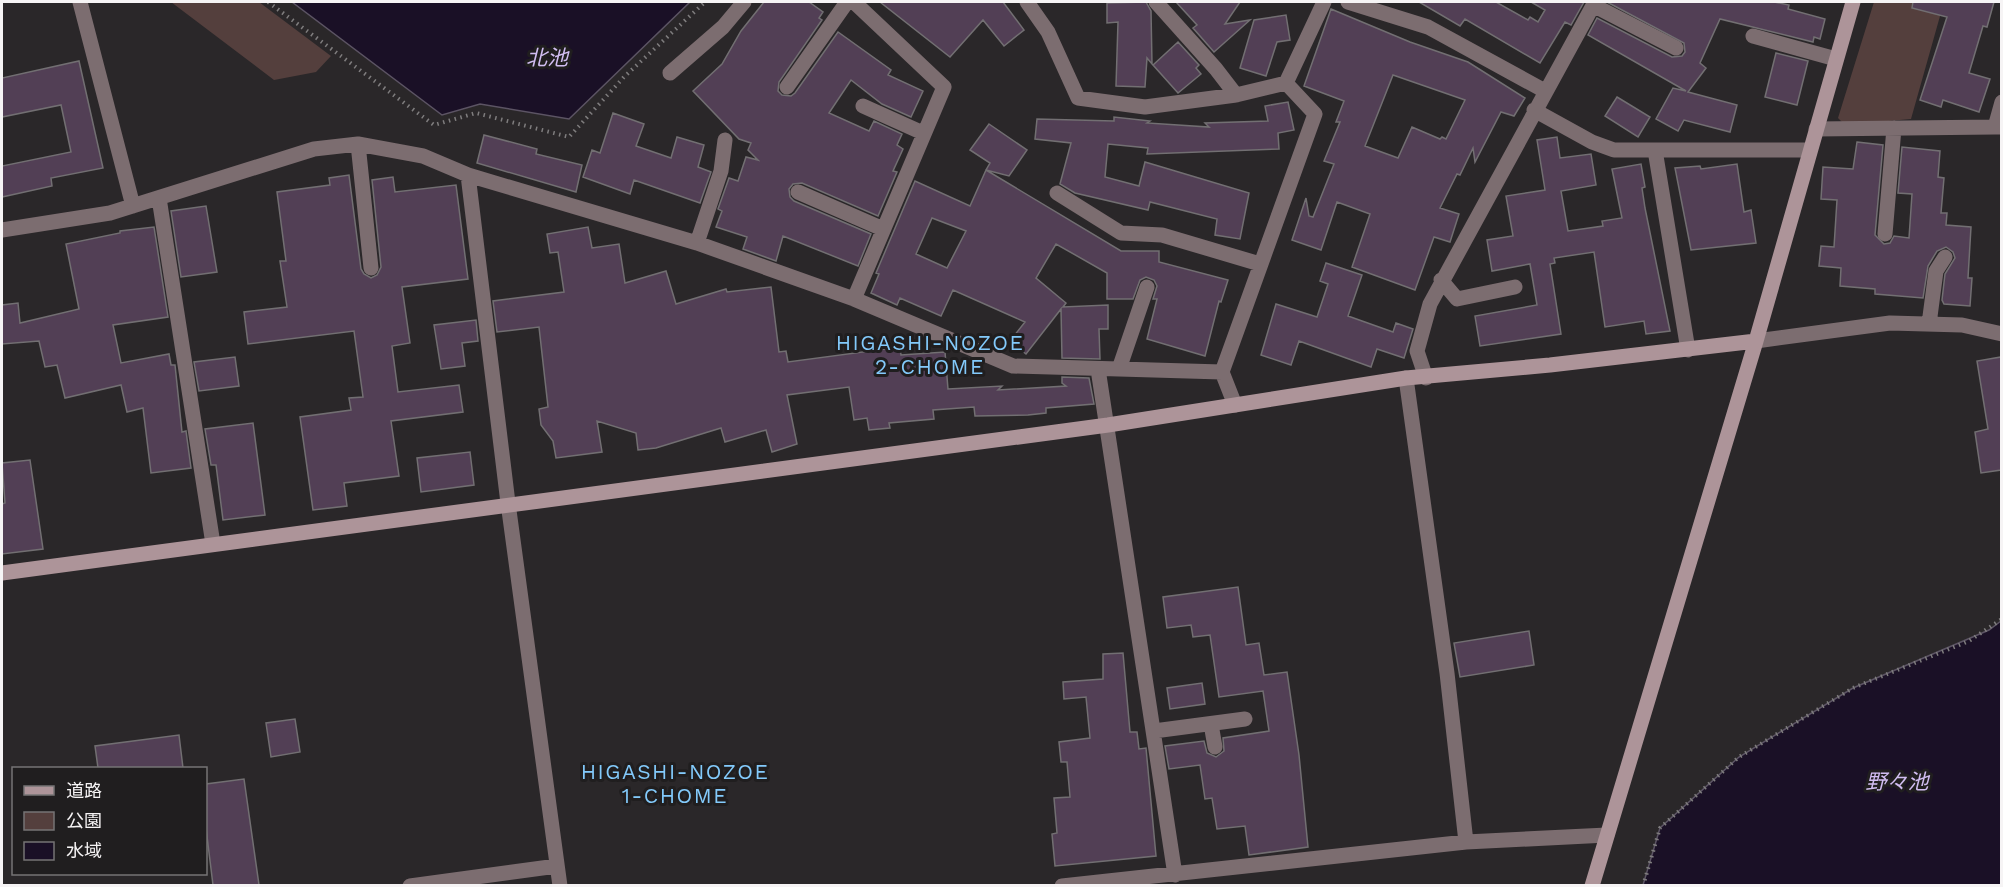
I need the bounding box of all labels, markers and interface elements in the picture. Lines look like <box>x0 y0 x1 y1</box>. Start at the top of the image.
water label: 北池 <box>526 45 570 70</box>
district label: HIGASHI-NOZOE 2-CHOME <box>836 330 1024 379</box>
district label: HIGASHI-NOZOE 1-CHOME <box>581 759 769 808</box>
legend <box>12 767 207 875</box>
water label: 野々池 <box>1866 769 1930 794</box>
text: 道路 <box>66 780 102 801</box>
text: 公園 <box>66 810 102 831</box>
text: 水域 <box>66 840 102 861</box>

